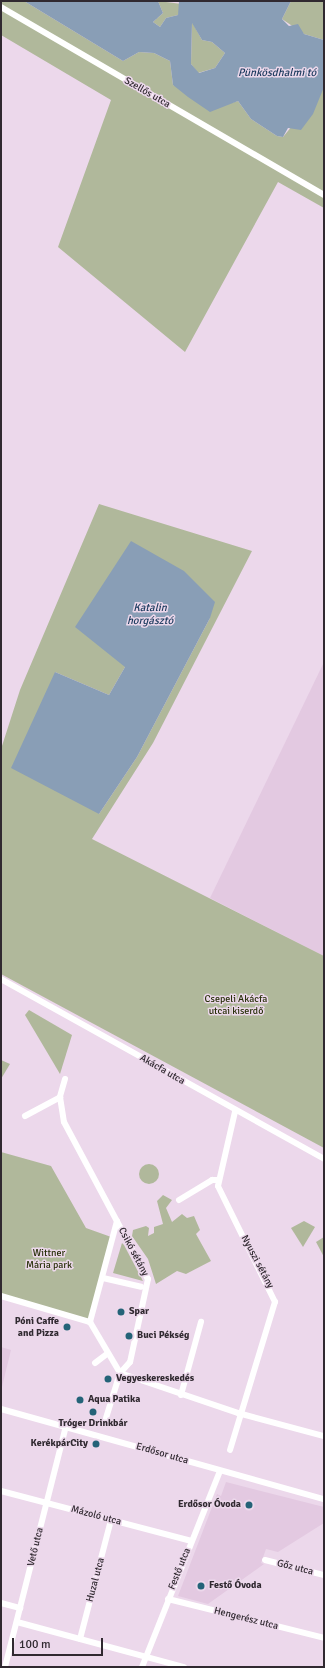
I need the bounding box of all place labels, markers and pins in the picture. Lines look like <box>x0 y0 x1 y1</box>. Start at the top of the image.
place label: Spar <box>129 1306 149 1318</box>
marker: Spar <box>116 1307 126 1317</box>
place label: Póni Caffe and Pizza <box>15 1315 59 1338</box>
marker: Póni Caffe and Pizza <box>62 1322 72 1332</box>
place label: Buci Pékség <box>137 1330 189 1342</box>
marker: Buci Pékség <box>124 1331 134 1341</box>
place label: Vegyeskereskedés <box>116 1373 194 1385</box>
marker: Vegyeskereskedés <box>103 1374 113 1384</box>
place label: Aqua Patika <box>88 1394 140 1406</box>
marker: Aqua Patika <box>75 1395 85 1405</box>
marker: Tróger Drinkbár <box>88 1407 98 1417</box>
place label: Tróger Drinkbár <box>58 1418 128 1430</box>
place label: KerékpárCity <box>31 1438 88 1450</box>
marker: KerékpárCity <box>91 1439 101 1449</box>
place label: Erdősor Óvoda <box>178 1499 241 1511</box>
marker: Erdősor Óvoda <box>244 1500 254 1510</box>
place label: Festő Óvoda <box>209 1580 262 1592</box>
marker: Festő Óvoda <box>196 1581 206 1591</box>

